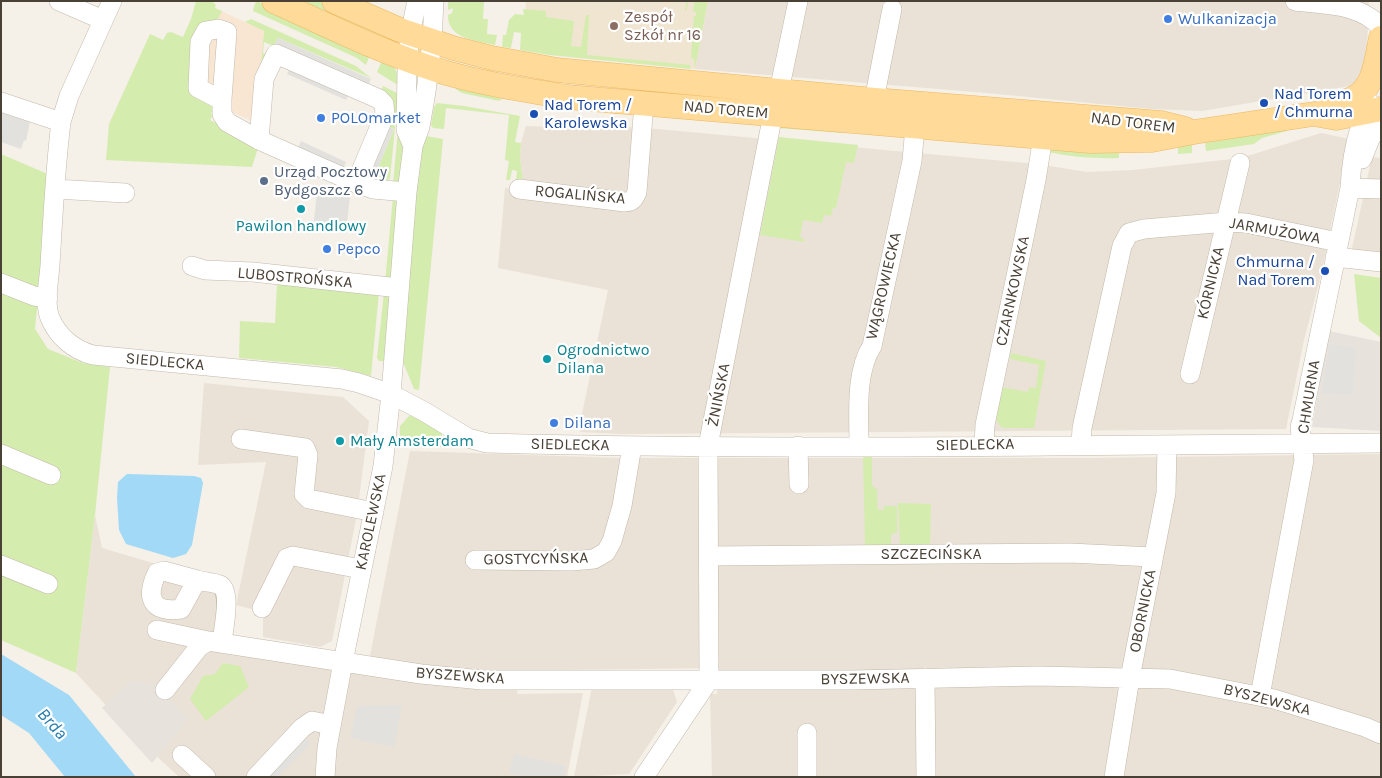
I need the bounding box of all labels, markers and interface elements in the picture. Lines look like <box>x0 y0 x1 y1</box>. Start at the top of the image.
place label: Zespół Szkół nr 16 <box>624 7 701 45</box>
place label: Wulkanizacja <box>1178 9 1277 29</box>
marker: Wulkanizacja <box>1162 13 1174 25</box>
marker: Zespół Szkół nr 16 <box>608 20 620 32</box>
place label: Nad Torem / Chmurna <box>1274 84 1353 122</box>
place label: Nad Torem / Karolewska <box>544 95 632 133</box>
street label: NAD TOREM <box>683 97 769 123</box>
marker: Nad Torem / Chmurna <box>1258 97 1270 109</box>
place label: POLOmarket <box>331 108 421 128</box>
marker: Nad Torem / Karolewska <box>528 108 540 120</box>
street label: NAD TOREM <box>1090 108 1176 138</box>
marker: POLOmarket <box>315 112 327 124</box>
place label: Urząd Pocztowy Bydgoszcz 6 <box>274 162 387 200</box>
marker: Urząd Pocztowy Bydgoszcz 6 <box>258 175 270 187</box>
street label: ROGALIŃSKA <box>534 181 626 209</box>
marker: Pawilon handlowy <box>295 203 307 215</box>
street label: JARMUŻOWA <box>1228 214 1322 248</box>
place label: Pawilon handlowy <box>236 216 366 236</box>
street label: WĄGROWIECKA <box>862 230 906 342</box>
street label: CZARNKOWSKA <box>992 234 1034 348</box>
place label: Pepco <box>337 239 380 259</box>
marker: Pepco <box>321 243 333 255</box>
street label: KÓRNICKA <box>1193 245 1229 321</box>
place label: Chmurna / Nad Torem <box>1236 252 1315 290</box>
street label: LUBOSTROŃSKA <box>237 263 353 293</box>
marker: Chmurna / Nad Torem <box>1319 265 1331 277</box>
place label: Ogrodnictwo Dilana <box>557 340 649 378</box>
street label: SIEDLECKA <box>125 349 205 375</box>
marker: Ogrodnictwo Dilana <box>541 353 553 365</box>
street label: CHMURNA <box>1294 359 1324 435</box>
street label: ŻNIŃSKA <box>703 362 735 428</box>
place label: Dilana <box>564 413 611 433</box>
marker: Dilana <box>548 417 560 429</box>
place label: Mały Amsterdam <box>350 431 474 451</box>
marker: Mały Amsterdam <box>334 435 346 447</box>
street label: SIEDLECKA <box>530 435 610 455</box>
street label: SIEDLECKA <box>935 435 1015 455</box>
street label: KAROLEWSKA <box>351 472 391 572</box>
street label: SZCZECIŃSKA <box>880 544 982 564</box>
street label: GOSTYCYŃSKA <box>483 548 589 570</box>
street label: OBORNICKA <box>1126 568 1160 654</box>
street label: BYSZEWSKA <box>415 663 505 689</box>
street label: BYSZEWSKA <box>820 669 910 689</box>
street label: BYSZEWSKA <box>1221 680 1313 720</box>
water label: Brda <box>32 704 72 744</box>

